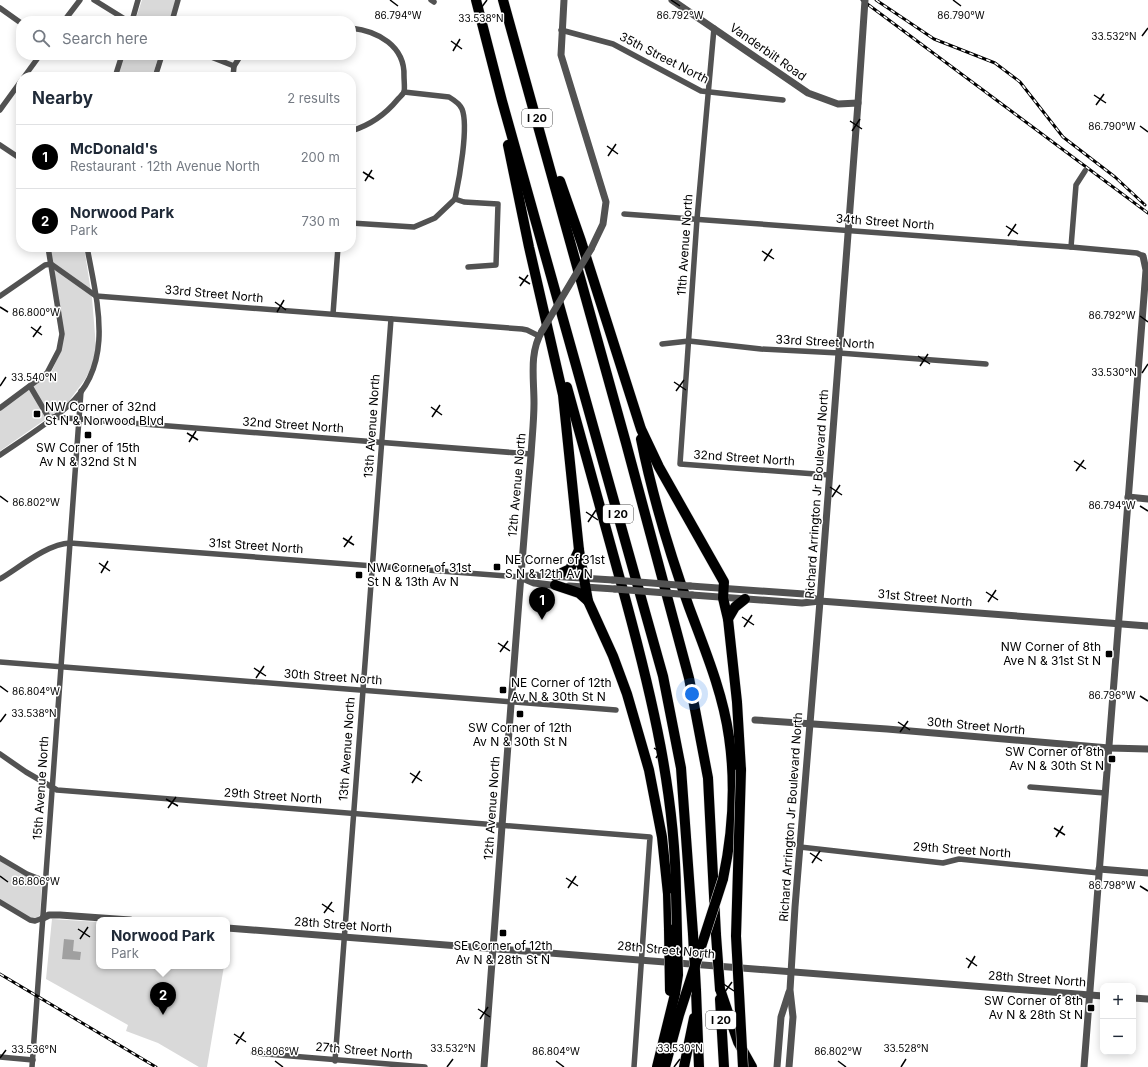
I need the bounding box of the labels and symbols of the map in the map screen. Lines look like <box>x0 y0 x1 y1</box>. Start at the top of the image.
text: 86.794°W <box>374 9 422 21</box>
text: 86.792°W <box>656 9 704 21</box>
text: 86.790°W <box>937 9 985 21</box>
text: 33.538°N <box>458 12 504 24</box>
street label: Vanderbilt Road <box>727 20 810 84</box>
street label: 35th Street North <box>617 29 711 87</box>
text: 33.532°N <box>1091 30 1137 42</box>
road number: I 20 <box>522 109 552 127</box>
text: 86.790°W <box>1088 120 1136 132</box>
street label: 11th Avenue North <box>673 194 696 296</box>
street label: 34th Street North <box>835 211 935 232</box>
street label: 33rd Street North <box>164 282 264 305</box>
text: 86.800°W <box>12 306 60 318</box>
text: 86.792°W <box>1088 309 1136 321</box>
street label: 33rd Street North <box>775 331 875 352</box>
text: 33.530°N <box>1091 366 1137 378</box>
text: 33.540°N <box>11 371 57 383</box>
street label: 13th Avenue North <box>360 373 383 478</box>
street label: Richard Arrington Jr Boulevard North <box>802 389 831 599</box>
place label: NW Corner of 32nd St N & Norwood Blvd <box>45 399 164 428</box>
marker: NW Corner of 32nd St N & Norwood Blvd <box>32 409 42 419</box>
street label: 32nd Street North <box>242 413 344 436</box>
marker: SW Corner of 15th Av N & 32nd St N <box>83 430 93 440</box>
street label: 12th Avenue North <box>504 432 529 537</box>
place label: SW Corner of 15th Av N & 32nd St N <box>36 440 140 469</box>
street label: 32nd Street North <box>693 446 795 469</box>
text: 86.802°W <box>12 496 60 508</box>
text: 86.794°W <box>1088 499 1136 511</box>
road number: I 20 <box>603 505 633 523</box>
street label: 31st Street North <box>208 535 304 556</box>
place label: NE Corner of 31st S N & 12th Av N <box>505 552 605 581</box>
place label: NW Corner of 31st St N & 13th Av N <box>367 560 472 589</box>
marker: NE Corner of 31st S N & 12th Av N <box>492 562 502 572</box>
marker: NW Corner of 31st St N & 13th Av N <box>354 570 364 580</box>
street label: 31st Street North <box>877 586 973 609</box>
pin: 1 <box>529 587 555 620</box>
place label: NW Corner of 8th Ave N & 31st St N <box>1001 639 1101 668</box>
marker: NW Corner of 8th Ave N & 31st St N <box>1104 649 1114 659</box>
street label: 30th Street North <box>283 666 383 687</box>
place label: NE Corner of 12th Av N & 30th St N <box>511 675 612 704</box>
your location <box>682 684 702 704</box>
text: 86.804°W <box>12 685 60 697</box>
marker: NE Corner of 12th Av N & 30th St N <box>498 685 508 695</box>
text: 86.796°W <box>1088 689 1136 701</box>
street label: 13th Avenue North <box>335 696 358 801</box>
text: 33.538°N <box>11 707 57 719</box>
marker: SW Corner of 12th Av N & 30th St N <box>515 709 525 719</box>
street label: Richard Arrington Jr Boulevard North <box>776 712 805 922</box>
street label: 30th Street North <box>926 714 1026 737</box>
place label: SW Corner of 12th Av N & 30th St N <box>468 720 572 749</box>
street label: 15th Avenue North <box>29 736 52 840</box>
place label: SW Corner of 8th Av N & 30th St N <box>1005 744 1104 773</box>
marker: SW Corner of 8th Av N & 30th St N <box>1107 754 1117 764</box>
street label: 12th Avenue North <box>480 756 503 860</box>
street label: 29th Street North <box>223 785 323 806</box>
street label: 29th Street North <box>912 839 1012 860</box>
text: 86.806°W <box>12 875 60 887</box>
text: 86.798°W <box>1088 879 1136 891</box>
street label: 28th Street North <box>293 914 393 935</box>
marker: SE Corner of 12th Av N & 28th St N <box>498 928 508 938</box>
place label: SE Corner of 12th Av N & 28th St N <box>453 938 553 967</box>
street label: 28th Street North <box>616 938 716 961</box>
street label: 28th Street North <box>987 968 1087 989</box>
pin: 2 <box>150 982 176 1015</box>
place label: SW Corner of 8th Av N & 28th St N <box>984 993 1083 1022</box>
marker: SW Corner of 8th Av N & 28th St N <box>1086 1003 1096 1013</box>
road number: I 20 <box>706 1011 736 1029</box>
street label: 27th Street North <box>315 1039 413 1062</box>
text: 33.532°N <box>430 1042 476 1054</box>
text: 33.530°N <box>657 1042 703 1054</box>
text: 33.528°N <box>883 1042 929 1054</box>
text: 33.536°N <box>11 1043 57 1055</box>
text: 86.806°W <box>251 1045 299 1057</box>
text: 86.804°W <box>532 1045 580 1057</box>
text: 86.802°W <box>814 1045 862 1057</box>

